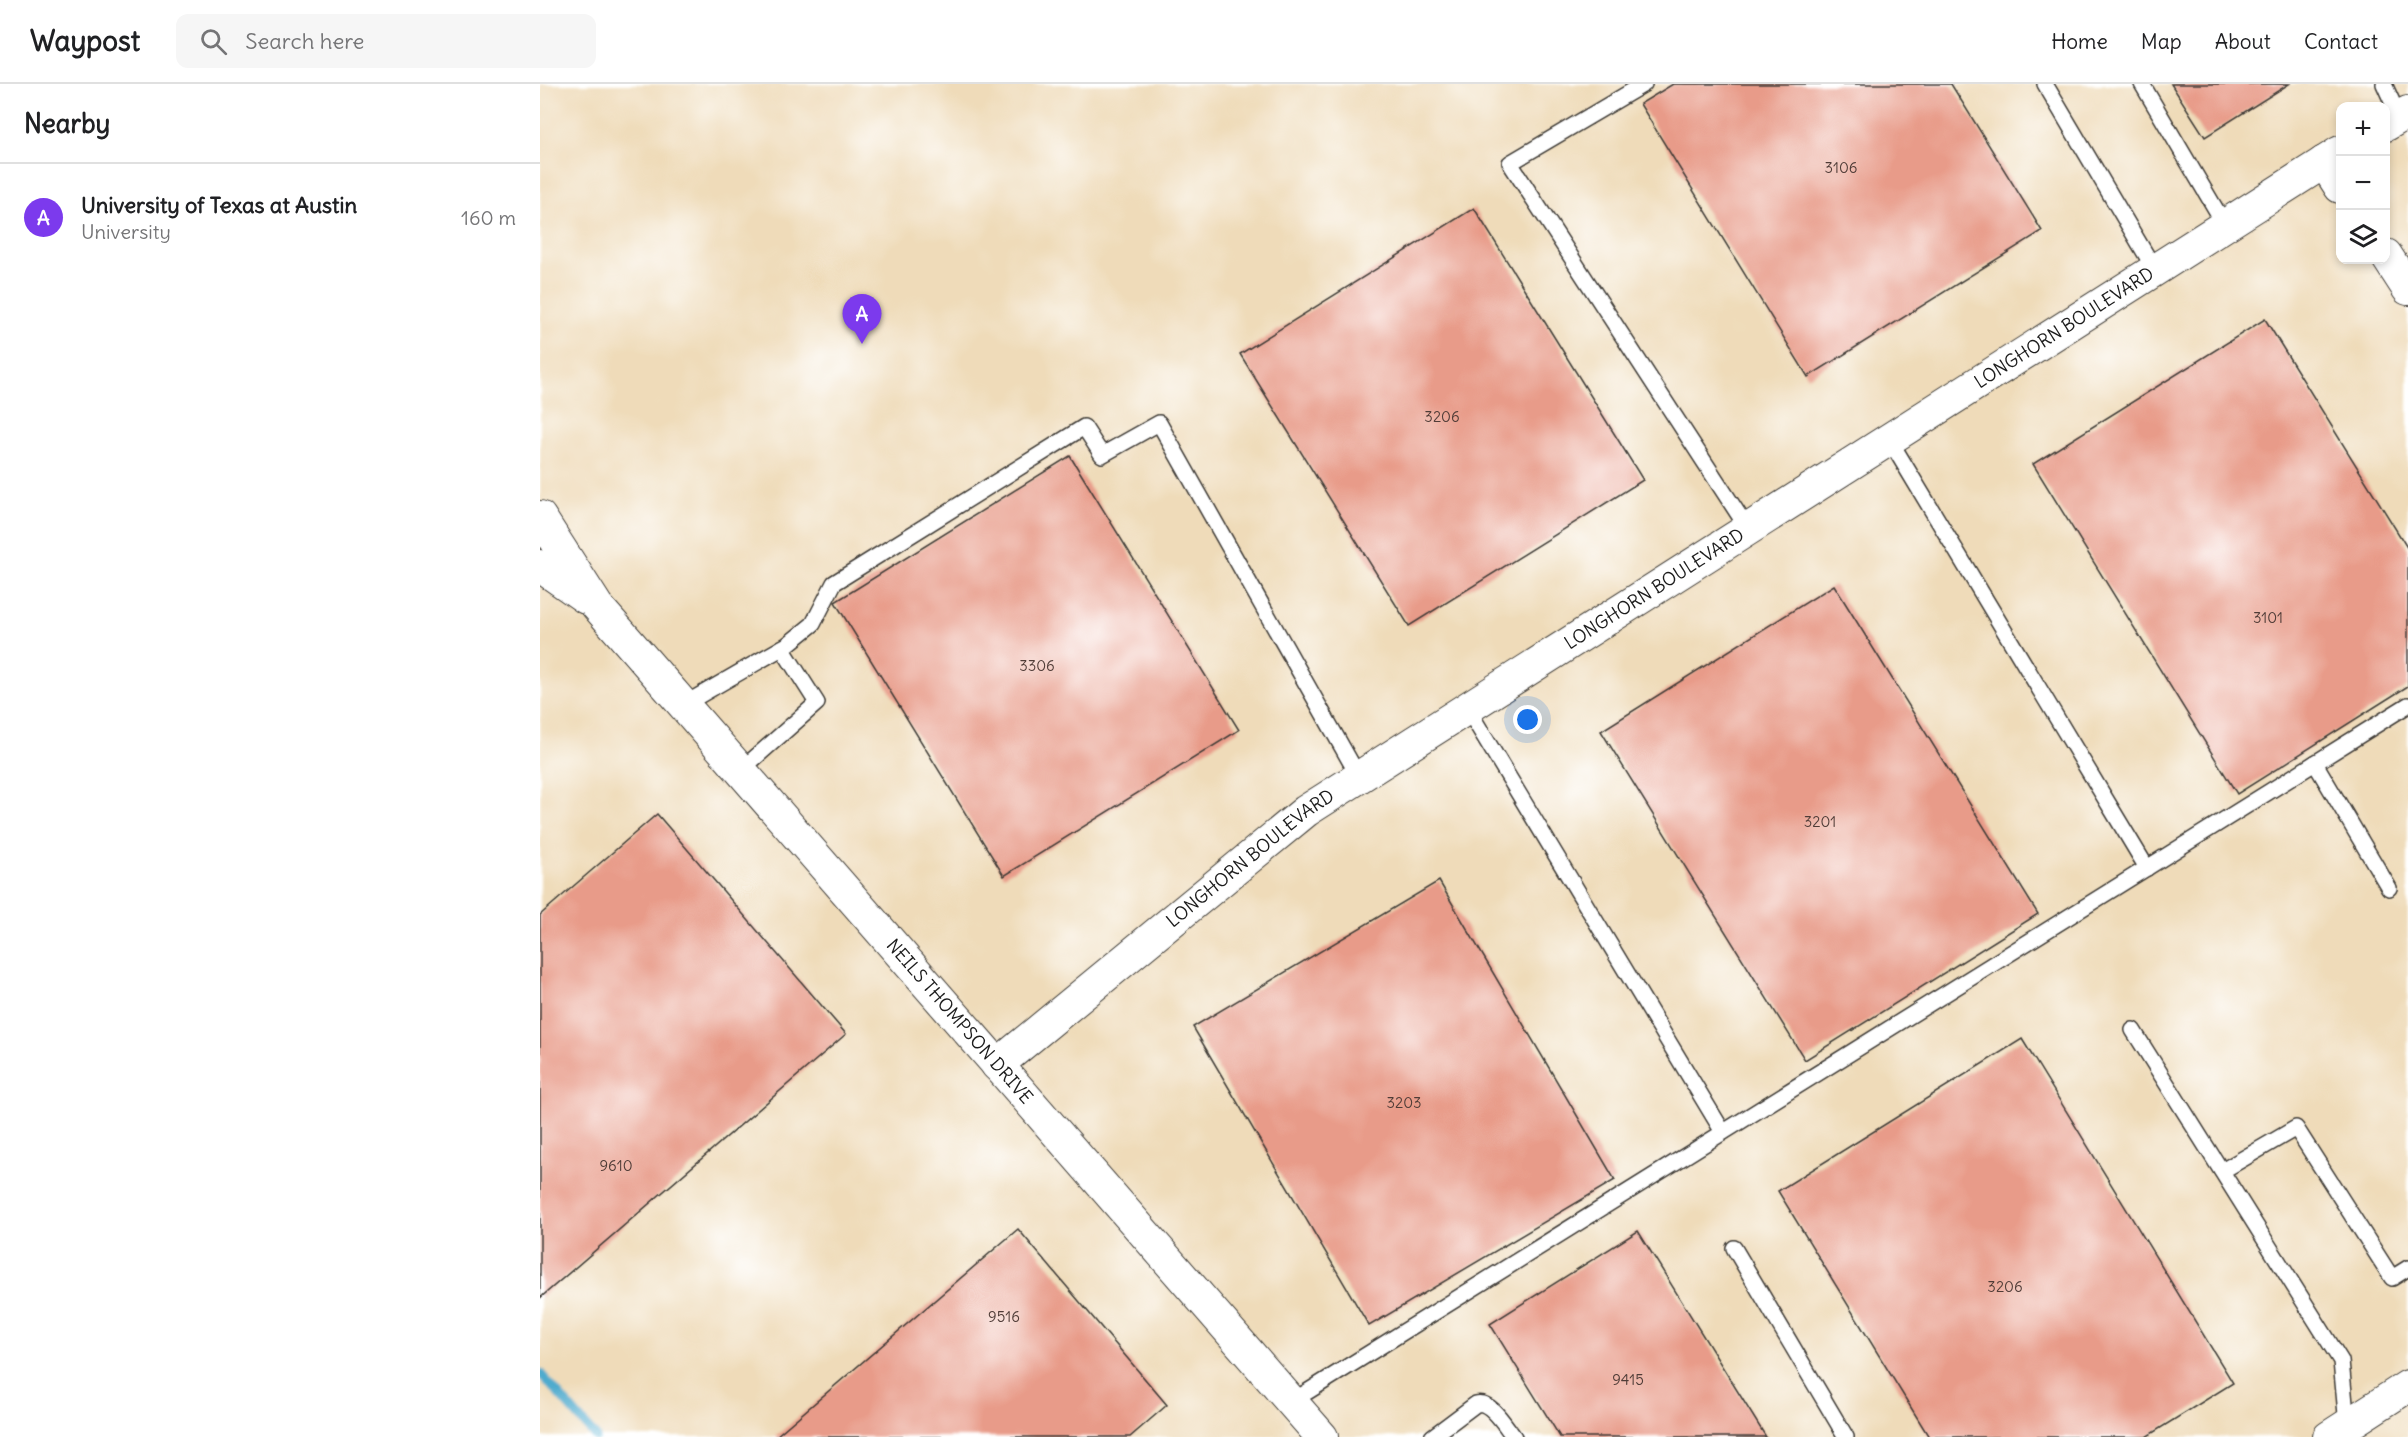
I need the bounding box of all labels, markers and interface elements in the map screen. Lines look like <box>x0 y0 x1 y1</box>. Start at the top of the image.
search box <box>176 14 596 68</box>
text: Waypost <box>30 23 140 59</box>
icon: search <box>197 25 230 58</box>
text: Search here <box>245 27 364 55</box>
text: Home <box>2051 28 2108 55</box>
text: Map <box>2141 28 2182 55</box>
text: About <box>2215 28 2271 55</box>
text: Contact <box>2304 28 2378 55</box>
map controls <box>2336 102 2390 264</box>
button: + <box>2336 102 2390 156</box>
text: Nearby <box>24 107 110 140</box>
button: − <box>2336 156 2390 210</box>
house number: 3106 <box>1825 158 1857 177</box>
text: University of Texas at Austin <box>81 191 357 219</box>
text: A <box>37 205 50 230</box>
text: 160 m <box>461 205 516 230</box>
button: layers <box>2336 210 2390 264</box>
text: University <box>81 219 171 244</box>
street label: LONGHORN BOULEVARD <box>1970 262 2158 393</box>
pin: A <box>842 294 882 344</box>
house number: 3206 <box>1424 407 1460 426</box>
street label: LONGHORN BOULEVARD <box>1560 523 1748 654</box>
house number: 3101 <box>2253 608 2283 627</box>
house number: 3306 <box>1019 656 1055 675</box>
your location <box>1513 705 1542 734</box>
street label: LONGHORN BOULEVARD <box>1161 784 1338 932</box>
house number: 3201 <box>1804 812 1836 831</box>
street label: NEILS THOMPSON DRIVE <box>882 934 1038 1108</box>
house number: 3203 <box>1386 1093 1422 1112</box>
house number: 9610 <box>599 1156 633 1175</box>
house number: 3206 <box>1987 1277 2023 1296</box>
house number: 9516 <box>988 1307 1020 1326</box>
house number: 9415 <box>1612 1370 1644 1389</box>

